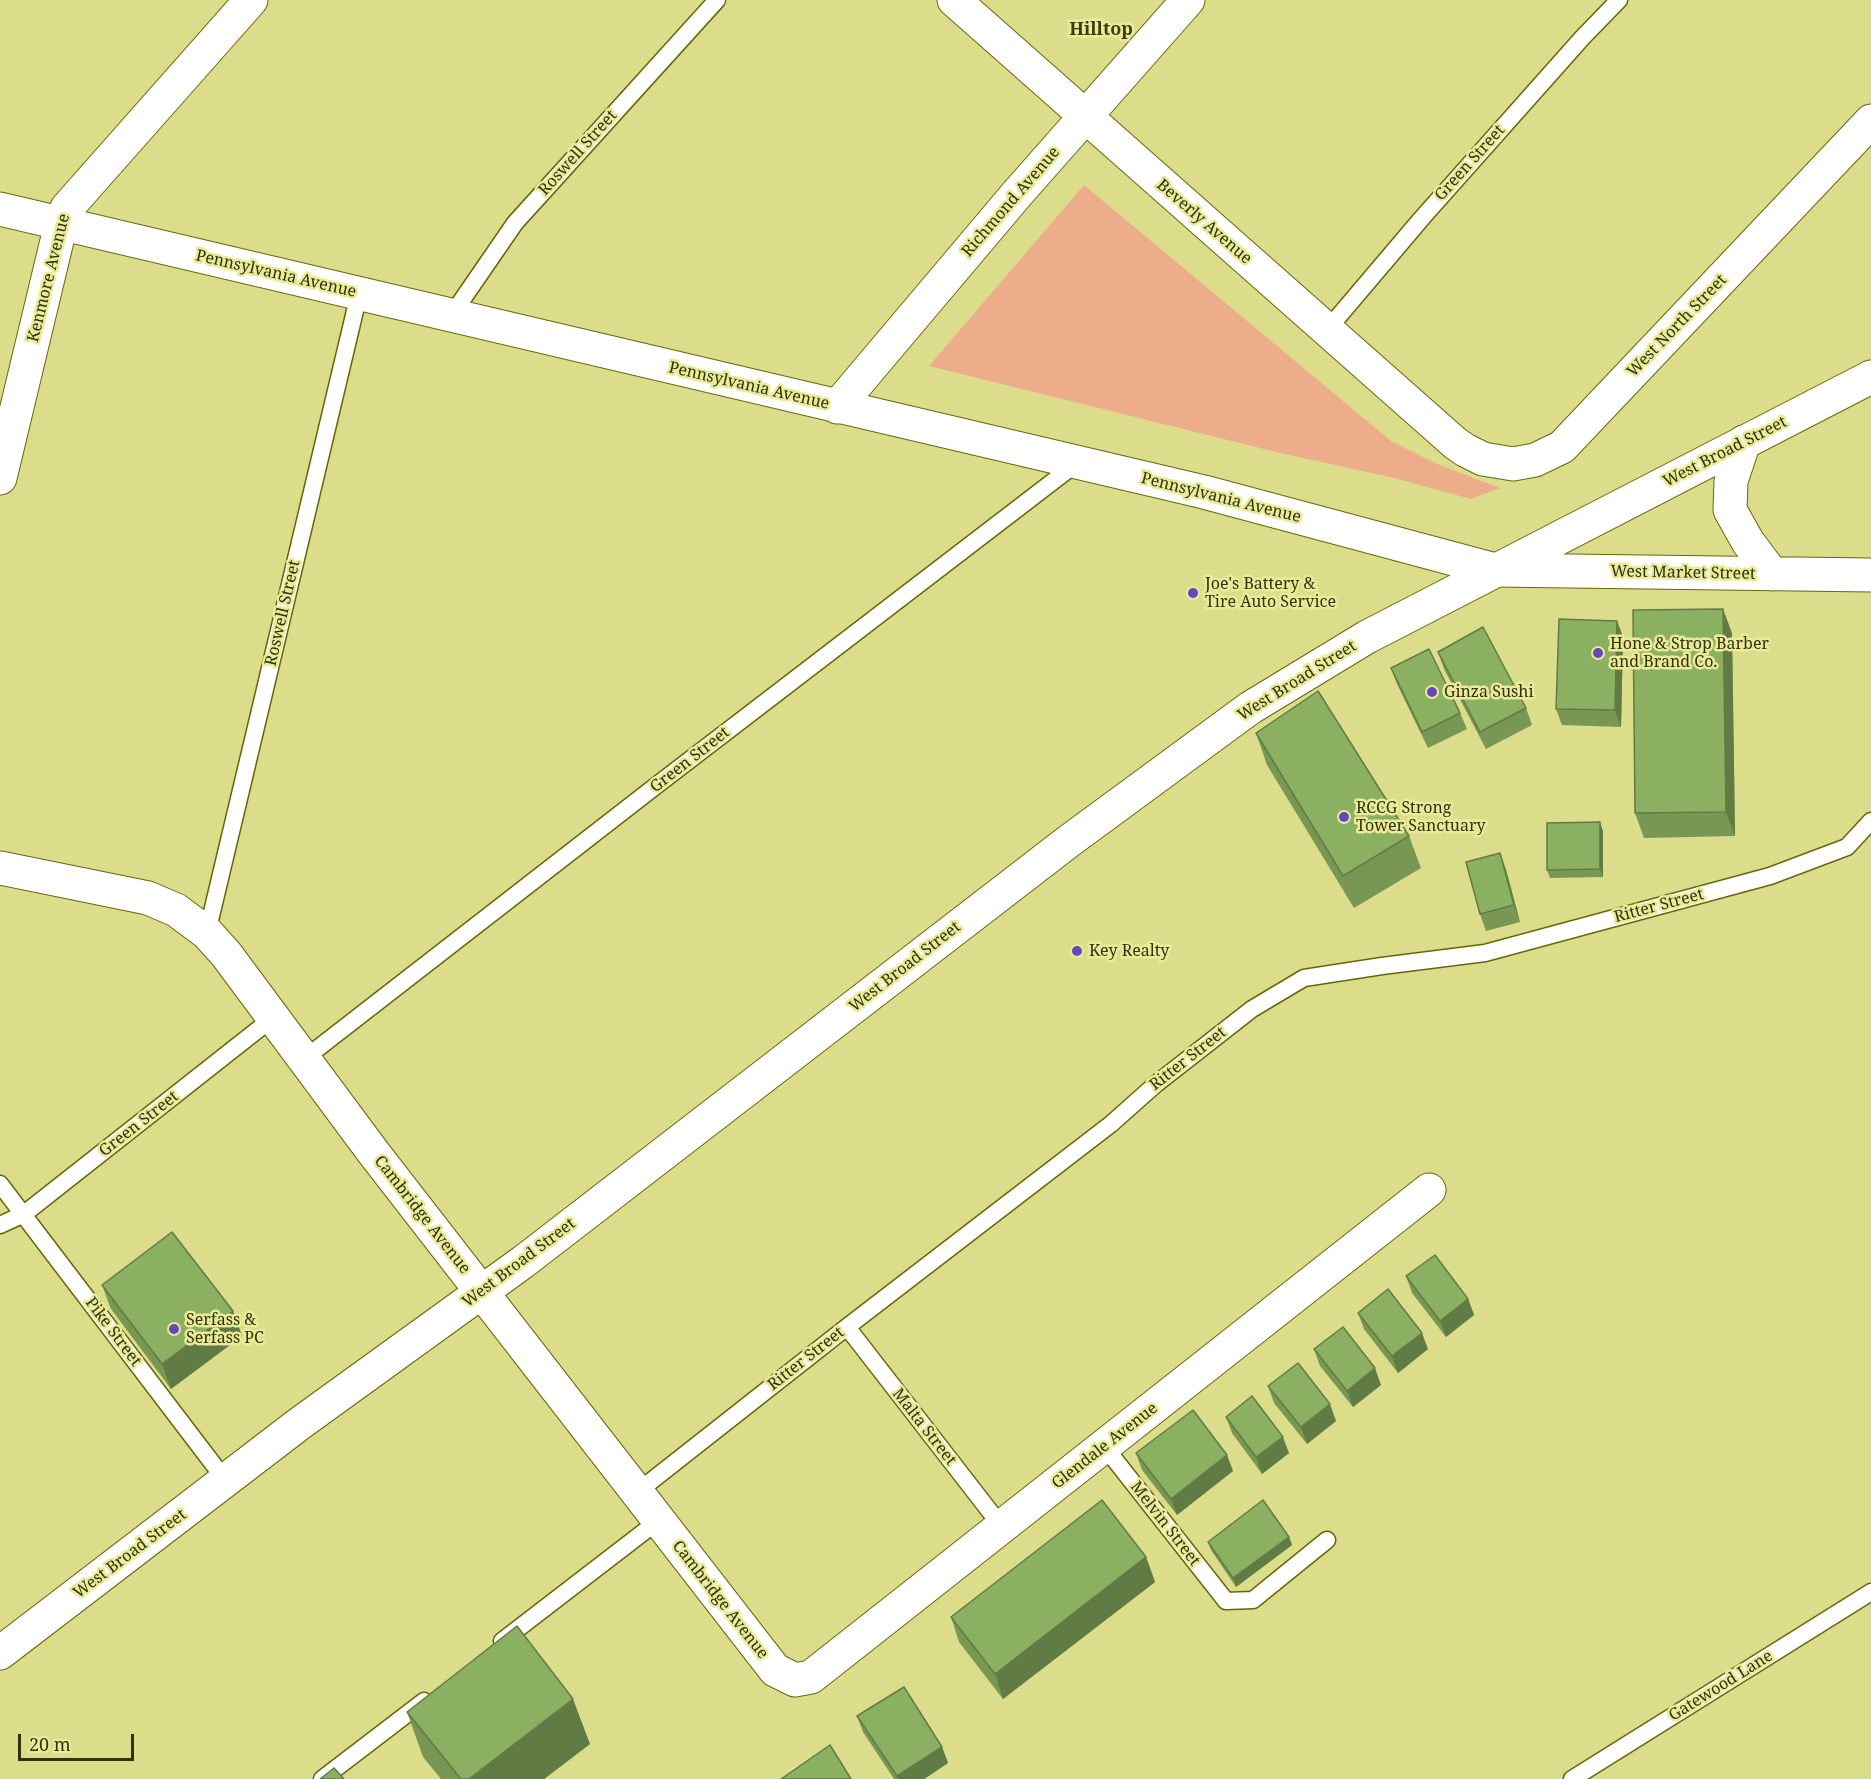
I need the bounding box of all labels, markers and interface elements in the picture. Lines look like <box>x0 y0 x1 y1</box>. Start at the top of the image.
district label: Hilltop <box>1069 19 1133 41</box>
street label: Roswell Street <box>535 106 621 200</box>
street label: Green Street <box>1431 121 1509 205</box>
street label: Richmond Avenue <box>958 143 1064 261</box>
street label: Beverly Avenue <box>1153 175 1255 269</box>
street label: Kenmore Avenue <box>24 212 74 344</box>
street label: Pennsylvania Avenue <box>194 246 358 302</box>
street label: West North Street <box>1623 271 1731 381</box>
street label: Pennsylvania Avenue <box>667 358 831 414</box>
street label: West Broad Street <box>1660 413 1790 491</box>
street label: Pennsylvania Avenue <box>1139 469 1303 527</box>
street label: Roswell Street <box>261 558 305 668</box>
street label: West Market Street <box>1610 562 1756 584</box>
place label: Joe's Battery & Tire Auto Service <box>1205 574 1336 612</box>
marker: Joe's Battery & Tire Auto Service <box>1186 586 1200 600</box>
place label: Hone & Strop Barber and Brand Co. <box>1610 634 1769 672</box>
street label: West Broad Street <box>1234 637 1360 725</box>
marker: Hone & Strop Barber and Brand Co. <box>1591 646 1605 660</box>
place label: Ginza Sushi <box>1444 682 1534 702</box>
marker: Ginza Sushi <box>1425 685 1439 699</box>
street label: Green Street <box>647 723 733 797</box>
place label: RCCG Strong Tower Sanctuary <box>1356 798 1486 836</box>
marker: RCCG Strong Tower Sanctuary <box>1337 810 1351 824</box>
street label: Ritter Street <box>1612 885 1706 927</box>
street label: West Broad Street <box>845 918 965 1016</box>
place label: Key Realty <box>1089 941 1169 961</box>
marker: Key Realty <box>1070 944 1084 958</box>
street label: Ritter Street <box>1146 1023 1230 1095</box>
street label: Green Street <box>96 1087 182 1161</box>
street label: Cambridge Avenue <box>370 1152 474 1278</box>
street label: West Broad Street <box>459 1214 579 1312</box>
street label: Pike Street <box>81 1294 145 1370</box>
place label: Serfass & Serfass PC <box>186 1310 264 1348</box>
marker: Serfass & Serfass PC <box>167 1322 181 1336</box>
street label: Ritter Street <box>764 1323 848 1395</box>
street label: Malta Street <box>888 1385 960 1469</box>
street label: Glendale Avenue <box>1048 1399 1162 1493</box>
street label: Melvin Street <box>1126 1478 1204 1570</box>
street label: West Broad Street <box>70 1505 190 1603</box>
street label: Cambridge Avenue <box>668 1537 772 1663</box>
street label: Gatewood Lane <box>1666 1646 1776 1726</box>
scale bar <box>21 1722 136 1760</box>
text: 20 m <box>29 1732 71 1756</box>

